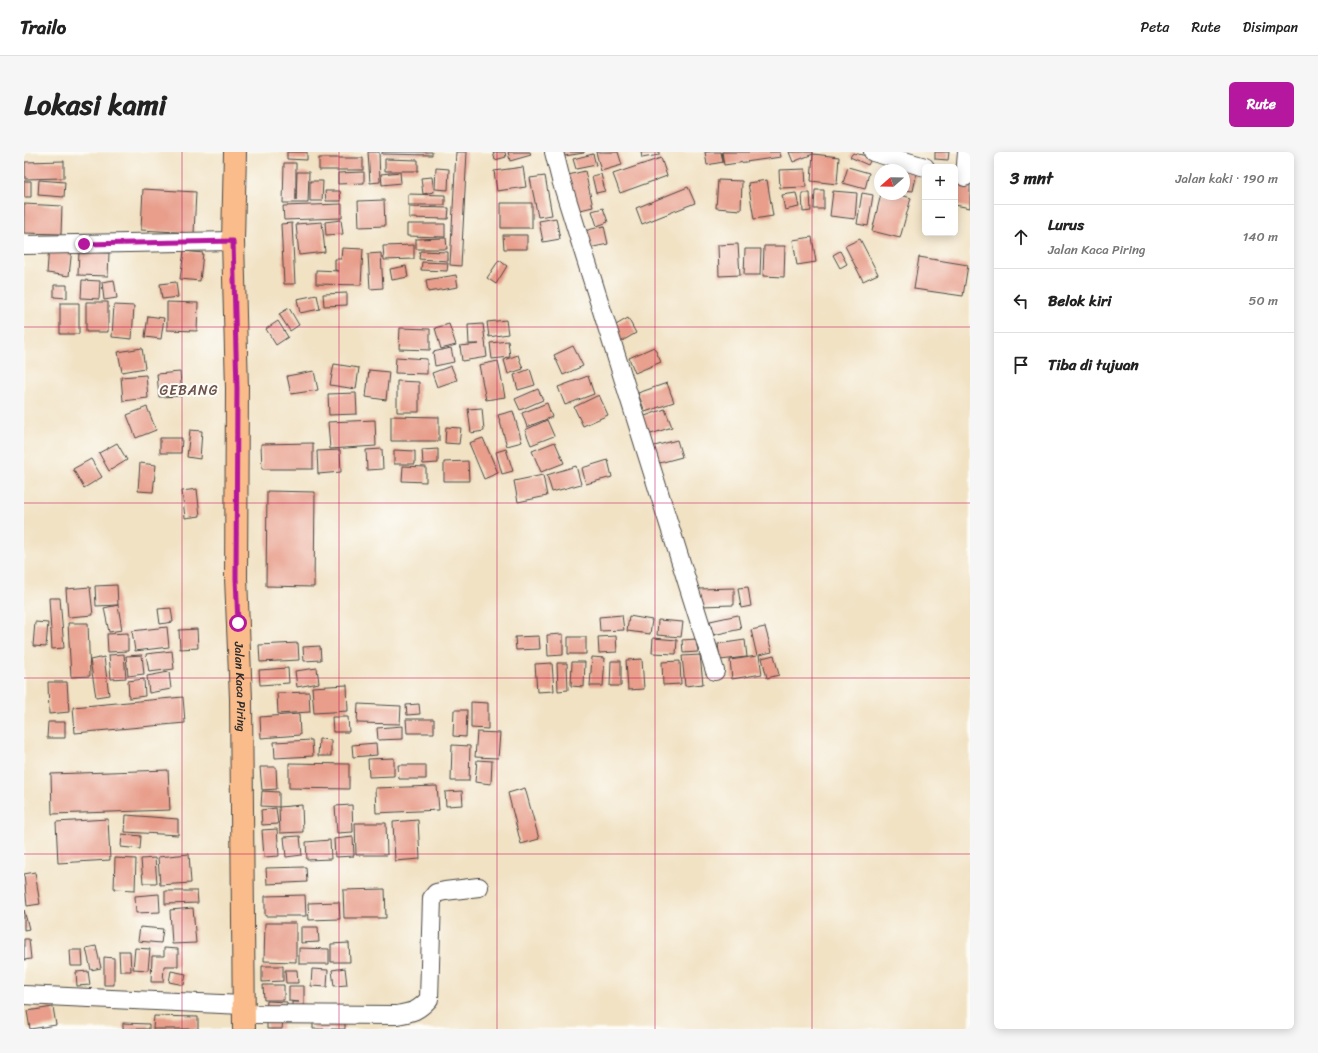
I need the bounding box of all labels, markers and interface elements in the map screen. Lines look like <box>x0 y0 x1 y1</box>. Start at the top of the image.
text: Trailo <box>20 11 66 44</box>
text: Peta <box>1141 15 1169 40</box>
text: Rute <box>1191 15 1221 40</box>
text: Disimpan <box>1243 15 1298 40</box>
text: Lokasi kami <box>24 80 166 129</box>
button: Rute <box>1229 82 1294 127</box>
text: 3 mnt <box>1010 163 1053 193</box>
north arrow <box>874 164 910 200</box>
map controls <box>922 164 958 236</box>
button: + <box>922 164 958 200</box>
text: Jalan kaki · 190 m <box>1175 167 1278 190</box>
button: − <box>922 200 958 236</box>
text: Lurus <box>1048 212 1084 238</box>
text: 140 m <box>1243 225 1278 248</box>
icon: ahead <box>1010 226 1032 248</box>
route end <box>75 235 93 253</box>
text: Jalan Kaca Piring <box>1048 238 1146 261</box>
text: Belok kiri <box>1048 288 1111 314</box>
text: 50 m <box>1248 289 1278 312</box>
icon: left <box>1010 290 1032 312</box>
text: Tiba di tujuan <box>1048 352 1139 378</box>
icon: arrive <box>1010 354 1032 376</box>
district label: GEBANG <box>160 378 218 403</box>
route start <box>229 614 247 632</box>
street label: Jalan Kaca Piring <box>228 640 252 732</box>

